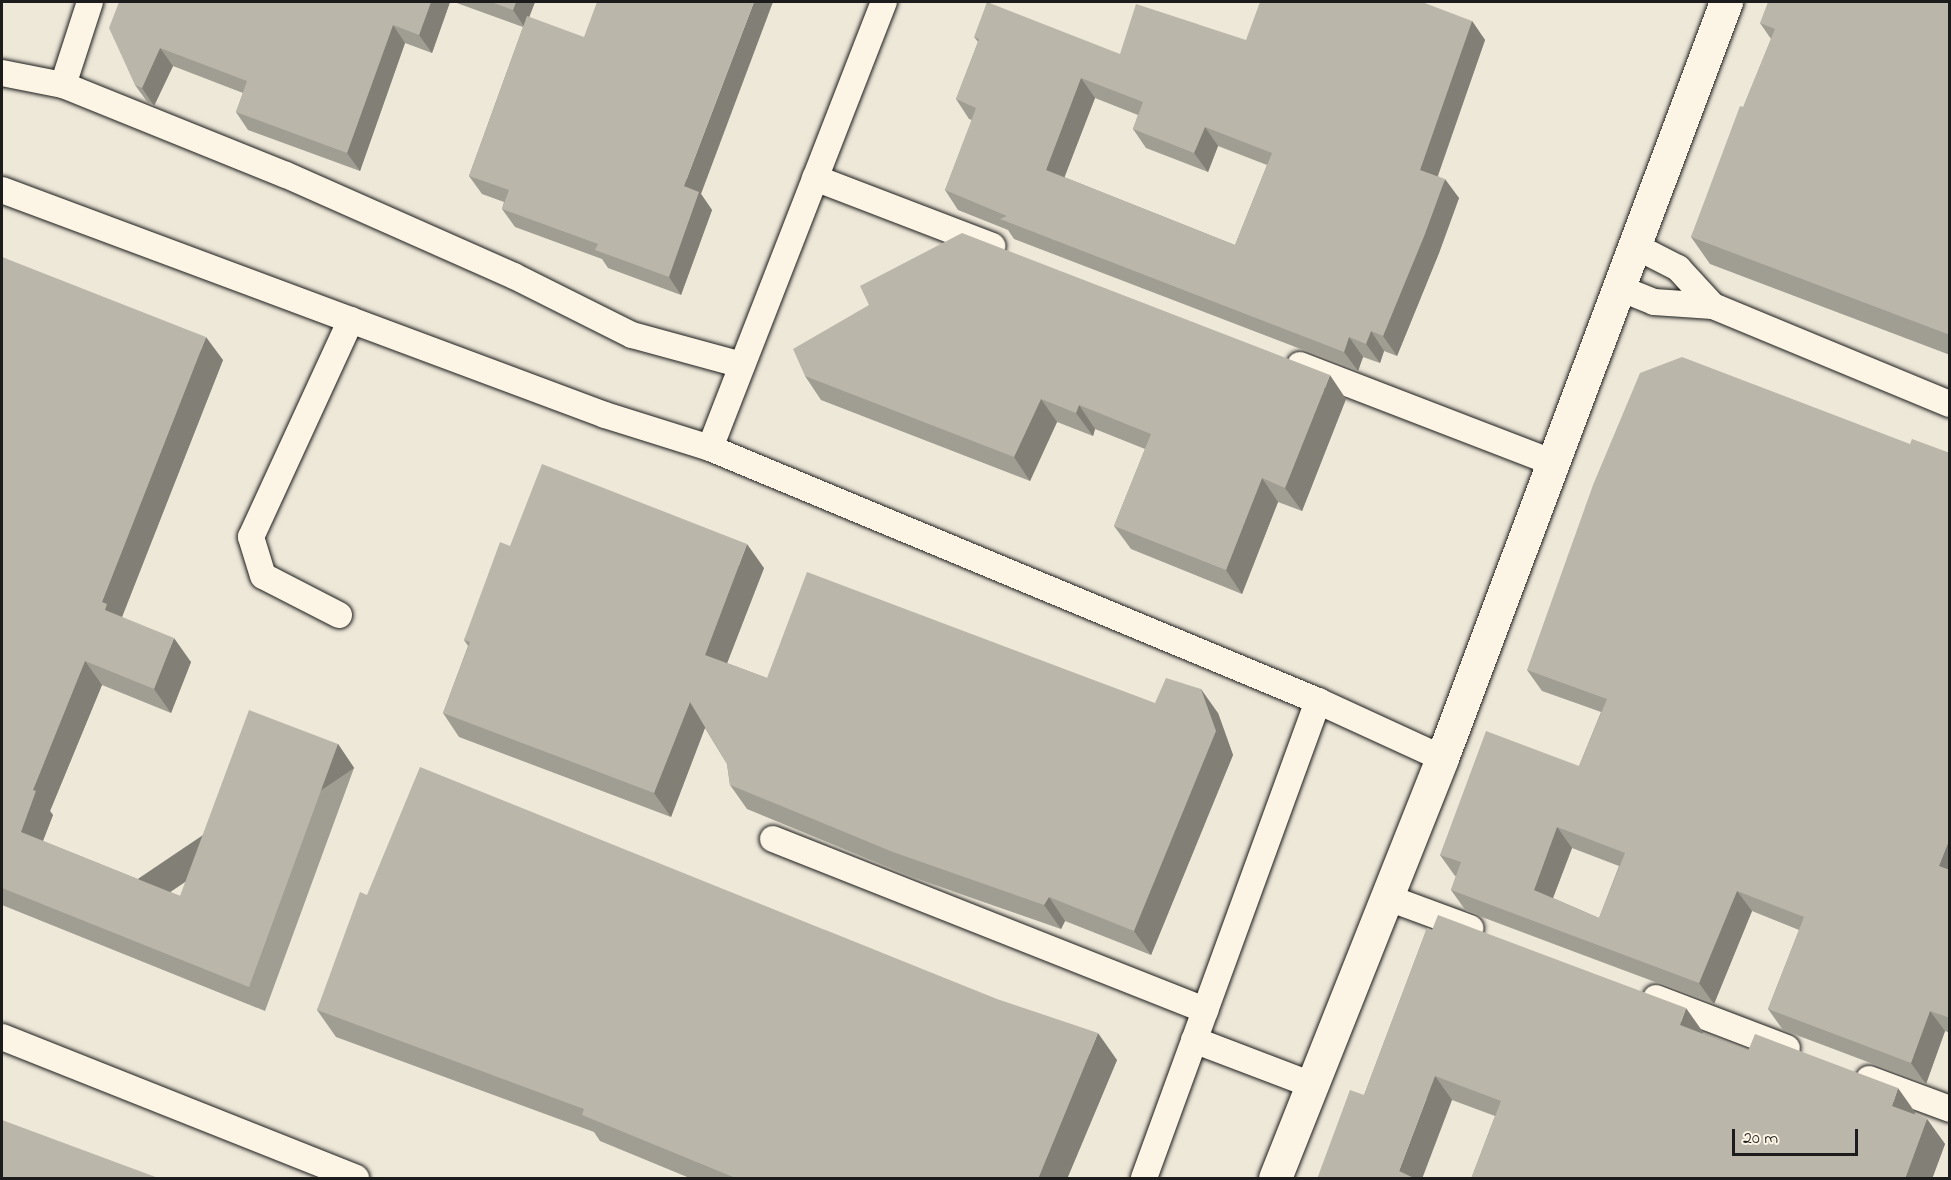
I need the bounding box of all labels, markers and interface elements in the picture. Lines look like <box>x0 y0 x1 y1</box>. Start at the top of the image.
scale bar <box>1735 1117 1861 1155</box>
text: 20 m <box>1743 1126 1778 1152</box>

